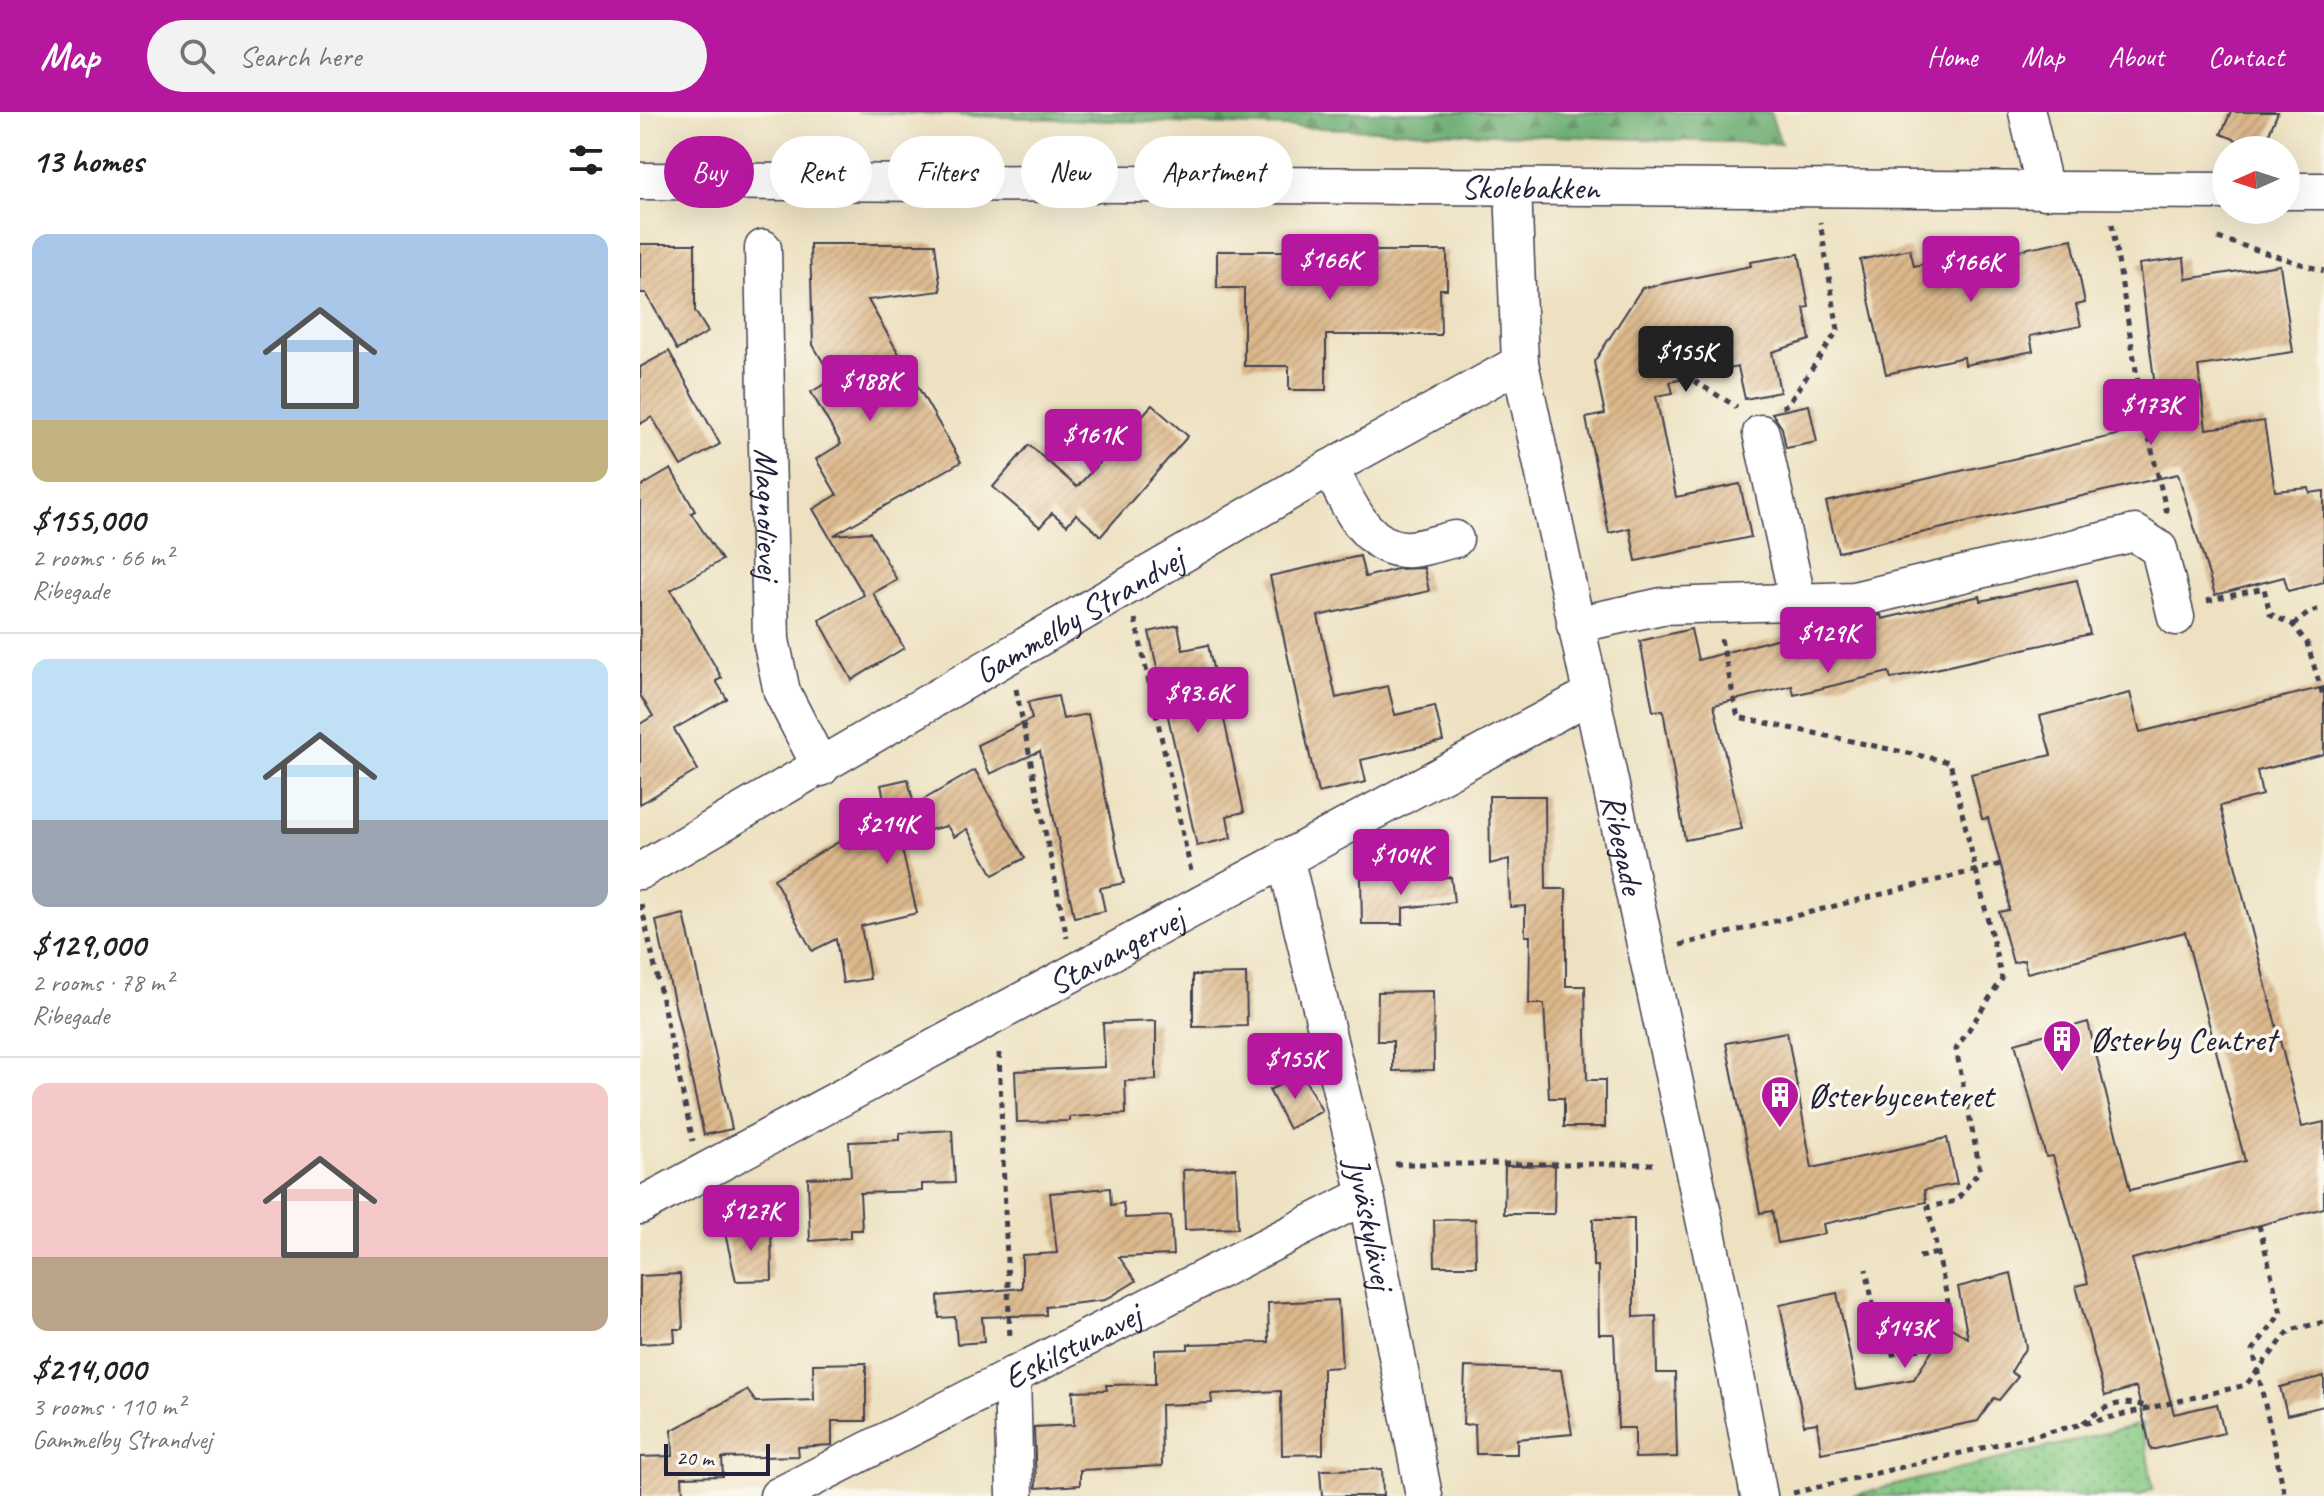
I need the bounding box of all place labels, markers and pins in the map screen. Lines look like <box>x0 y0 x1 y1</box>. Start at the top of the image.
pin: $166K <box>1274 234 1386 302</box>
pin: $166K <box>1915 236 2027 304</box>
pin: $155K <box>1630 326 1742 394</box>
pin: $188K <box>814 355 926 423</box>
pin: $173K <box>2095 379 2207 447</box>
pin: $161K <box>1037 409 1149 477</box>
pin: $129K <box>1772 607 1884 675</box>
pin: $93.6K <box>1133 667 1263 735</box>
pin: $214K <box>831 798 943 866</box>
pin: $104K <box>1345 829 1457 897</box>
building icon: Østerby Centret <box>2041 1018 2083 1073</box>
place label: Østerby Centret <box>2090 1018 2281 1061</box>
pin: $155K <box>1239 1033 1351 1101</box>
building icon: Østerbycenteret <box>1759 1074 1801 1129</box>
place label: Østerbycenteret <box>1808 1074 1997 1117</box>
pin: $127K <box>695 1185 807 1253</box>
pin: $143K <box>1849 1302 1961 1370</box>

